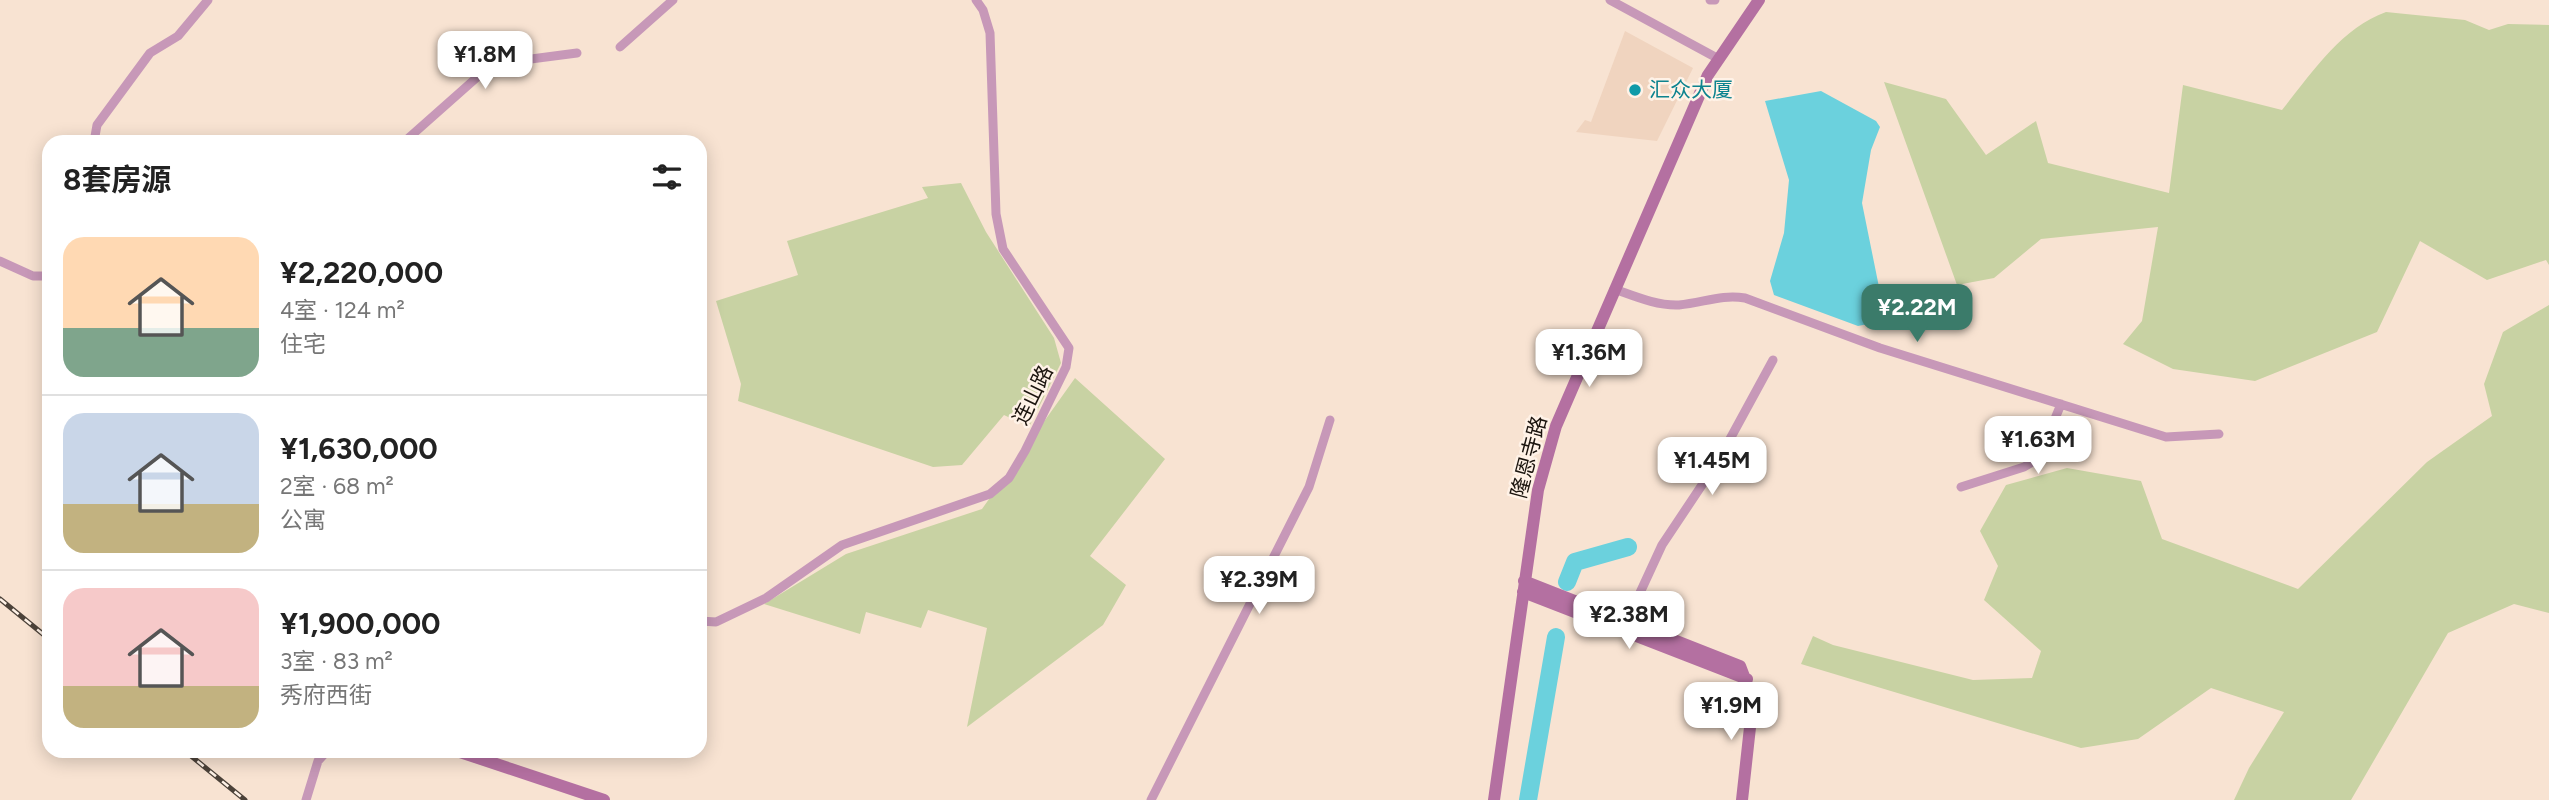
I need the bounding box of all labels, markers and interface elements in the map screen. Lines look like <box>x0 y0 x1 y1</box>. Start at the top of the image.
pin: ¥1.8M <box>436 32 534 91</box>
text: ¥1.8M <box>454 40 516 68</box>
place label: 汇众大厦 <box>1649 77 1733 102</box>
marker: 汇众大厦 <box>1627 82 1643 98</box>
icon: filters <box>648 158 686 196</box>
text: 8套房源 <box>63 161 171 198</box>
text: ¥2,220,000 <box>280 254 443 291</box>
icon: home <box>119 265 203 349</box>
pin: ¥2.22M <box>1860 284 1974 344</box>
text: ¥2.22M <box>1877 293 1957 321</box>
text: 4室 · 124 m² <box>280 296 405 324</box>
text: 住宅 <box>280 330 326 358</box>
pin: ¥1.36M <box>1532 330 1646 389</box>
text: ¥1.36M <box>1552 338 1626 366</box>
street label: 连山路 <box>1008 361 1058 429</box>
street label: 隆恩寺路 <box>1506 413 1551 501</box>
pin: ¥1.63M <box>1981 416 2095 476</box>
text: ¥1.63M <box>2001 425 2075 453</box>
text: ¥1,630,000 <box>280 430 438 467</box>
pin: ¥1.45M <box>1655 438 1769 497</box>
icon: home <box>119 441 203 525</box>
text: ¥1.45M <box>1674 446 1750 474</box>
text: 2室 · 68 m² <box>280 472 394 500</box>
text: 公寓 <box>280 506 326 534</box>
pin: ¥2.39M <box>1202 556 1316 616</box>
text: ¥2.39M <box>1220 565 1298 593</box>
pin: ¥2.38M <box>1572 592 1686 651</box>
text: ¥2.38M <box>1589 600 1669 628</box>
text: ¥1,900,000 <box>280 605 441 642</box>
icon: home <box>119 616 203 700</box>
text: 3室 · 83 m² <box>280 647 393 675</box>
text: 秀府西街 <box>280 681 372 709</box>
pin: ¥1.9M <box>1682 682 1780 742</box>
text: ¥1.9M <box>1700 691 1762 719</box>

